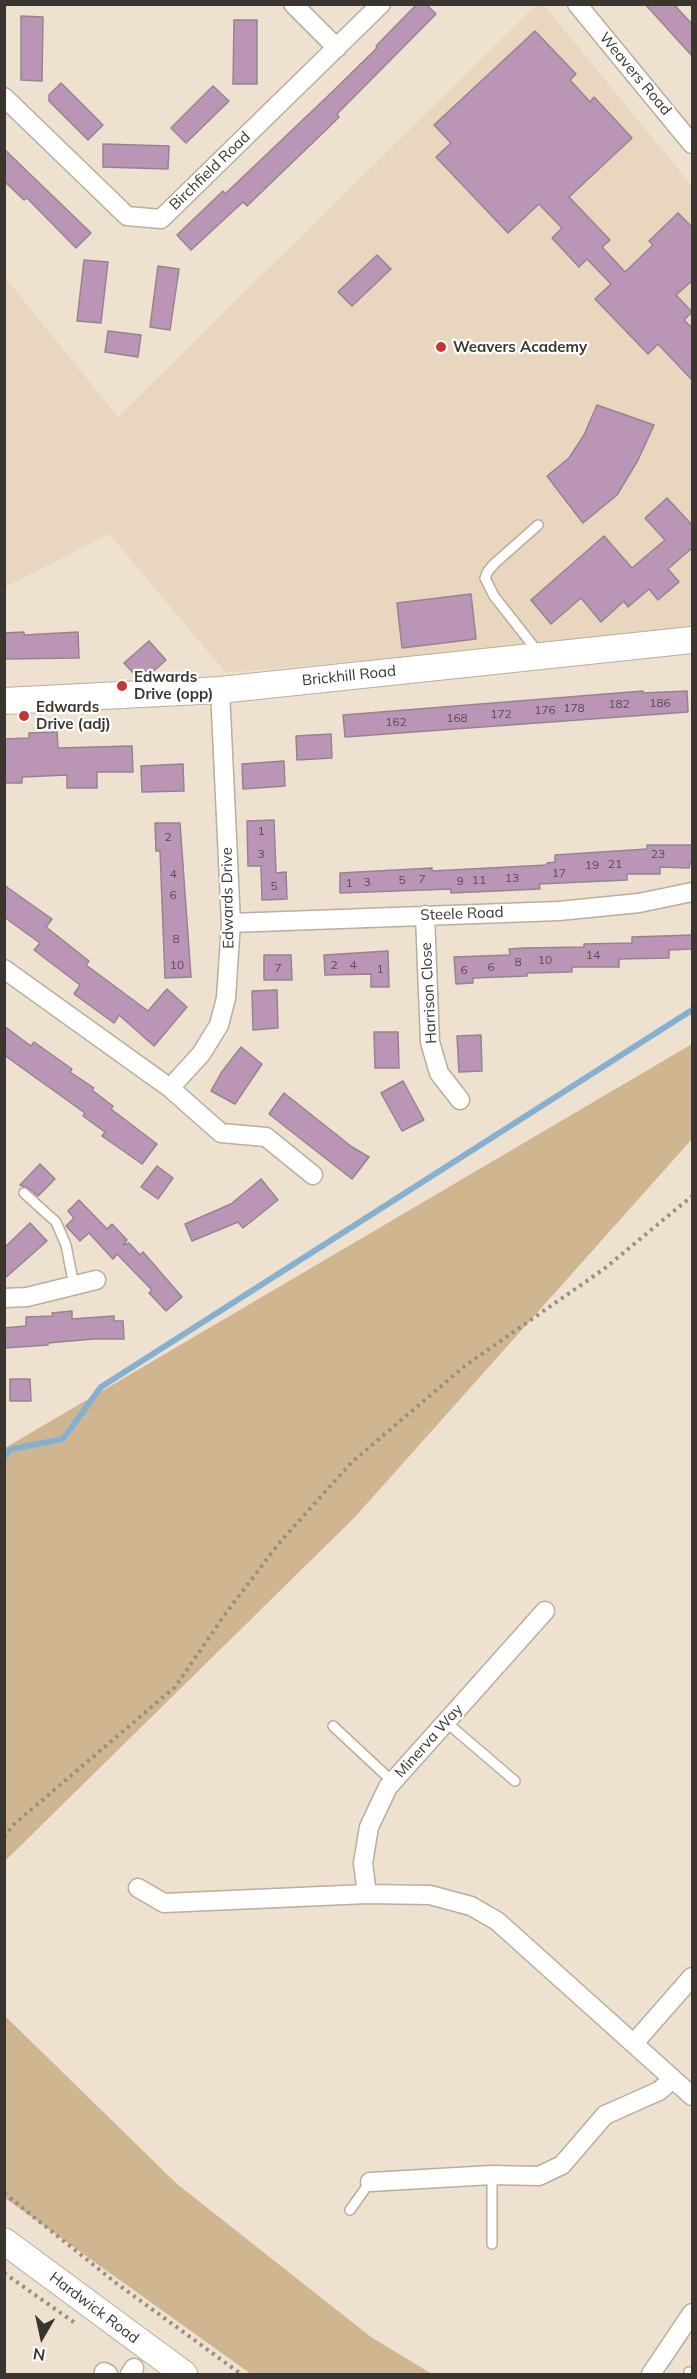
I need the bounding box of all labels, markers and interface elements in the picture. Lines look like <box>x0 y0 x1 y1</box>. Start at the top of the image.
street label: Weavers Road <box>595 29 675 119</box>
street label: Birchfield Road <box>166 128 254 214</box>
place label: Weavers Academy <box>453 338 587 356</box>
marker: Weavers Academy <box>434 340 448 354</box>
street label: Brickhill Road <box>301 662 397 690</box>
place label: Edwards Drive (opp) <box>134 668 213 703</box>
marker: Edwards Drive (opp) <box>115 679 129 693</box>
house number: 186 <box>649 696 671 710</box>
house number: 182 <box>608 697 630 711</box>
place label: Edwards Drive (adj) <box>36 698 111 733</box>
house number: 178 <box>563 701 585 715</box>
house number: 176 <box>534 703 556 717</box>
house number: 172 <box>490 707 512 721</box>
marker: Edwards Drive (adj) <box>17 709 31 723</box>
house number: 168 <box>446 711 468 725</box>
house number: 162 <box>385 715 407 729</box>
house number: 1 <box>257 824 265 838</box>
house number: 2 <box>164 830 172 844</box>
street label: Edwards Drive <box>218 847 238 949</box>
house number: 3 <box>257 847 265 861</box>
house number: 23 <box>651 847 665 861</box>
house number: 21 <box>608 857 622 871</box>
house number: 19 <box>585 858 599 872</box>
house number: 17 <box>552 866 566 880</box>
house number: 4 <box>169 867 177 881</box>
house number: 13 <box>505 871 519 885</box>
house number: 7 <box>418 872 426 886</box>
house number: 5 <box>398 873 406 887</box>
house number: 11 <box>472 873 486 887</box>
house number: 9 <box>456 874 464 888</box>
house number: 3 <box>363 875 371 889</box>
house number: 1 <box>345 876 353 890</box>
house number: 5 <box>270 879 278 893</box>
house number: 6 <box>169 888 177 902</box>
street label: Steele Road <box>420 904 504 924</box>
house number: 8 <box>172 932 180 946</box>
street label: Harrison Close <box>417 942 441 1044</box>
house number: 14 <box>586 948 600 962</box>
house number: 10 <box>538 953 552 967</box>
house number: 8 <box>514 955 522 969</box>
house number: 10 <box>170 958 184 972</box>
house number: 2 <box>330 958 338 972</box>
house number: 4 <box>349 958 357 972</box>
house number: 6 <box>487 960 495 974</box>
house number: 7 <box>274 961 282 975</box>
house number: 1 <box>376 962 384 976</box>
house number: 6 <box>460 963 468 977</box>
street label: Minerva Way <box>391 1701 467 1781</box>
street label: Hardwick Road <box>46 2269 142 2347</box>
north arrow <box>12 2307 72 2367</box>
text: N <box>32 2344 47 2366</box>

